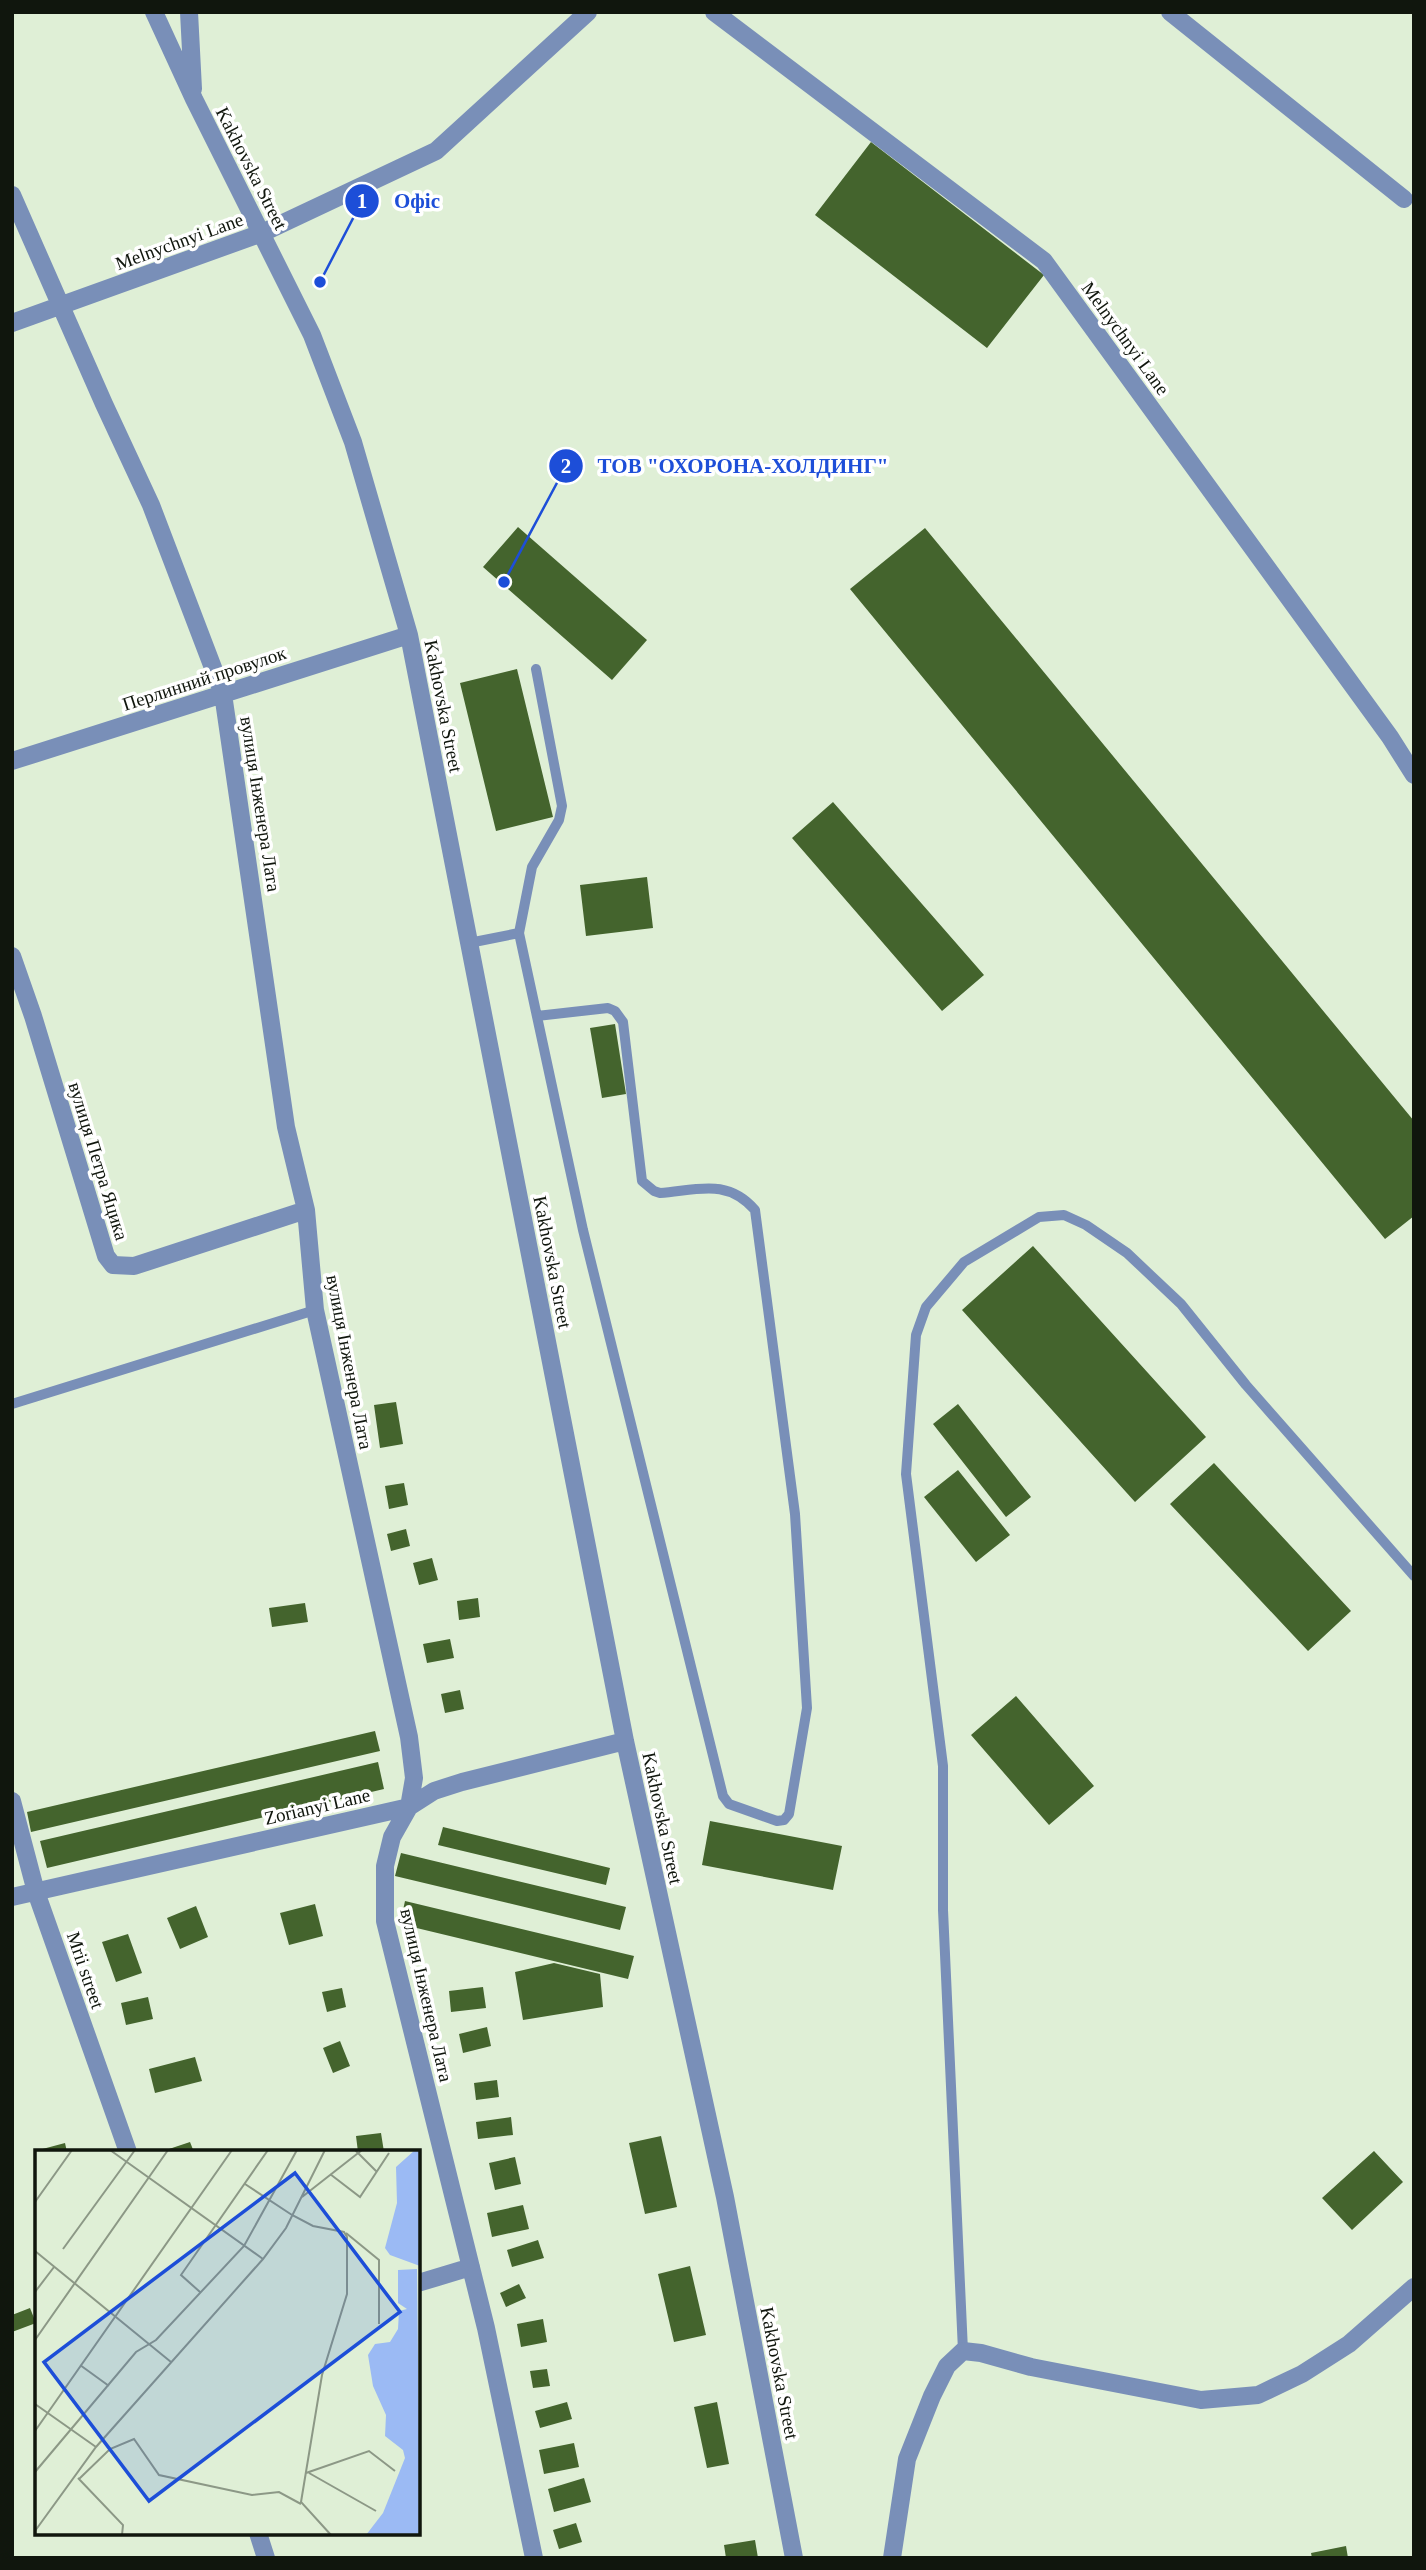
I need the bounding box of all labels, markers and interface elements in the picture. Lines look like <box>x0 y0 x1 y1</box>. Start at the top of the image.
street label: Kakhovska Street <box>212 104 292 234</box>
callout: Офіс <box>345 180 454 222</box>
text: 1 <box>357 189 367 213</box>
text: Офіс <box>394 189 440 213</box>
street label: Melnychnyi Lane <box>112 209 246 274</box>
street label: Melnychnyi Lane <box>1078 278 1174 399</box>
callout: ТОВ "ОХОРОНА-ХОЛДИНГ" <box>548 445 902 487</box>
text: 2 <box>561 454 571 478</box>
text: ТОВ "ОХОРОНА-ХОЛДИНГ" <box>598 454 888 478</box>
street label: Kakhovska Street <box>420 638 467 775</box>
street label: Перлинний провулок <box>120 642 289 715</box>
street label: вулиця Інженера Лата <box>236 715 285 894</box>
street label: вулиця Петра Яцика <box>64 1080 133 1243</box>
street label: Kakhovska Street <box>529 1194 576 1331</box>
street label: вулиця Інженера Лата <box>322 1273 377 1452</box>
street label: Kakhovska Street <box>638 1750 687 1887</box>
street label: Zorianyi Lane <box>262 1784 372 1829</box>
street label: вулиця Інженера Лата <box>396 1906 457 2084</box>
street label: Mrii street <box>63 1929 109 2012</box>
inset map <box>35 2150 420 2535</box>
street label: Kakhovska Street <box>756 2305 803 2442</box>

